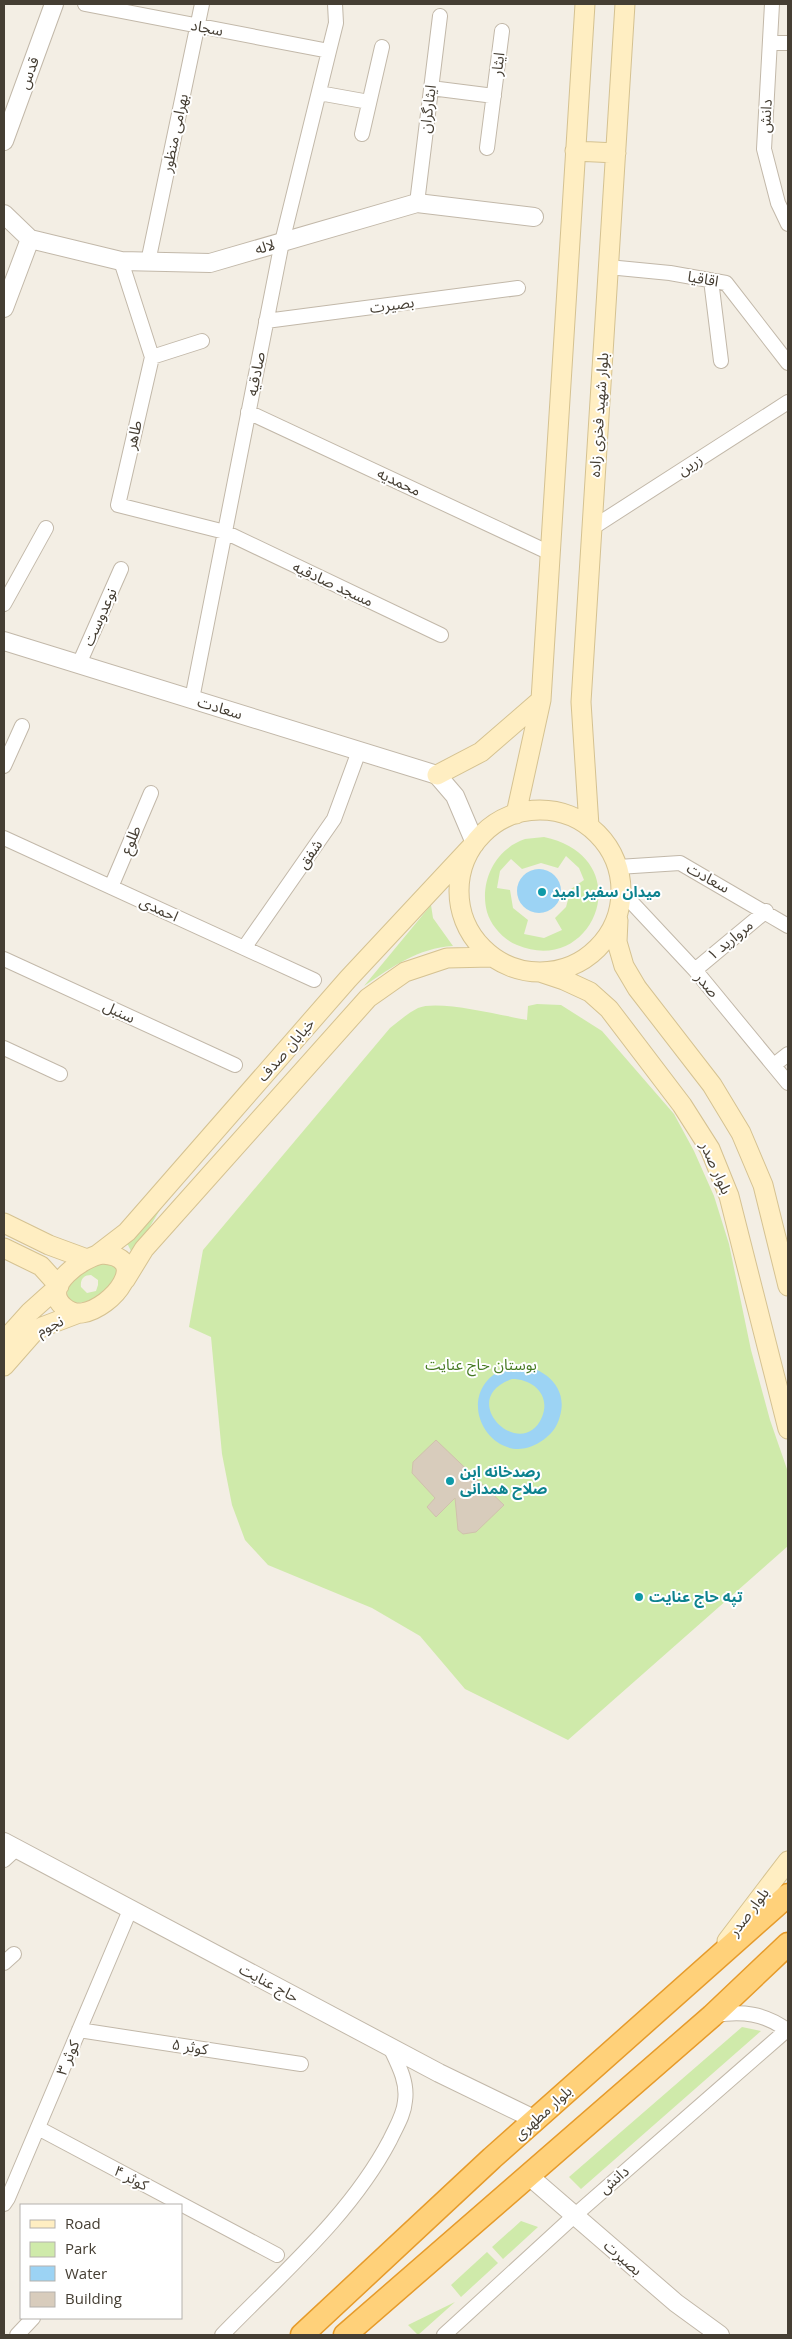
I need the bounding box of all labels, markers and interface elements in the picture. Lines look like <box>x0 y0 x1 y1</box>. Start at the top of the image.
street label: سجاد <box>189 14 225 40</box>
street label: ایثار <box>486 51 508 78</box>
street label: قدس <box>13 54 43 92</box>
street label: ایثارگران <box>414 84 440 134</box>
street label: بهرامی منظور <box>156 92 192 175</box>
street label: دانش <box>754 99 776 133</box>
street label: لاله <box>252 234 277 258</box>
street label: اقاقیا <box>686 265 720 291</box>
street label: بصیرت <box>368 291 415 317</box>
street label: صادقیه <box>241 350 269 398</box>
street label: بلوار شهید فخری زاده <box>584 352 612 478</box>
street label: طاهر <box>120 418 146 452</box>
street label: زرین <box>673 449 706 480</box>
street label: محمدیه <box>374 462 424 500</box>
street label: مسجد صادقیه <box>290 556 377 610</box>
street label: نوعدوست <box>77 584 121 649</box>
street label: سعادت <box>195 691 245 723</box>
street label: طلوع <box>115 822 148 858</box>
street label: شفق <box>292 835 327 873</box>
street label: سعادت <box>684 857 734 897</box>
place label: میدان سفیر امید <box>552 881 661 901</box>
marker: میدان سفیر امید <box>536 886 548 898</box>
street label: احمدی <box>137 890 182 926</box>
street label: مروارید ۱ <box>702 914 757 964</box>
street label: صدر <box>691 967 724 1001</box>
street label: سنبل <box>100 995 139 1027</box>
street label: خیابان صدف <box>252 1013 318 1085</box>
street label: بلوار صدر <box>696 1137 737 1197</box>
street label: نجوم <box>33 1310 67 1342</box>
park label: بوستان حاج عنایت <box>425 1354 537 1377</box>
place label: رصدخانه ابن صلاح همدانی <box>460 1461 548 1500</box>
marker: رصدخانه ابن صلاح همدانی <box>444 1475 456 1487</box>
place label: تپه حاج عنایت <box>649 1586 743 1608</box>
marker: تپه حاج عنایت <box>633 1591 645 1603</box>
street label: بلوار صدر <box>723 1883 773 1940</box>
street label: حاج عنایت <box>235 1958 303 2009</box>
street label: کوثر ۵ <box>171 2033 210 2059</box>
street label: کوثر ۳ <box>51 2036 84 2078</box>
street label: بلوار مطهری <box>509 2081 576 2144</box>
street label: کوثر ۴ <box>111 2160 153 2195</box>
street label: دانش <box>594 2161 633 2198</box>
legend <box>20 2204 182 2319</box>
text: Road <box>65 2213 101 2233</box>
street label: بصیرت <box>600 2235 647 2279</box>
text: Park <box>65 2238 96 2258</box>
text: Water <box>65 2263 107 2283</box>
text: Building <box>65 2288 122 2308</box>

